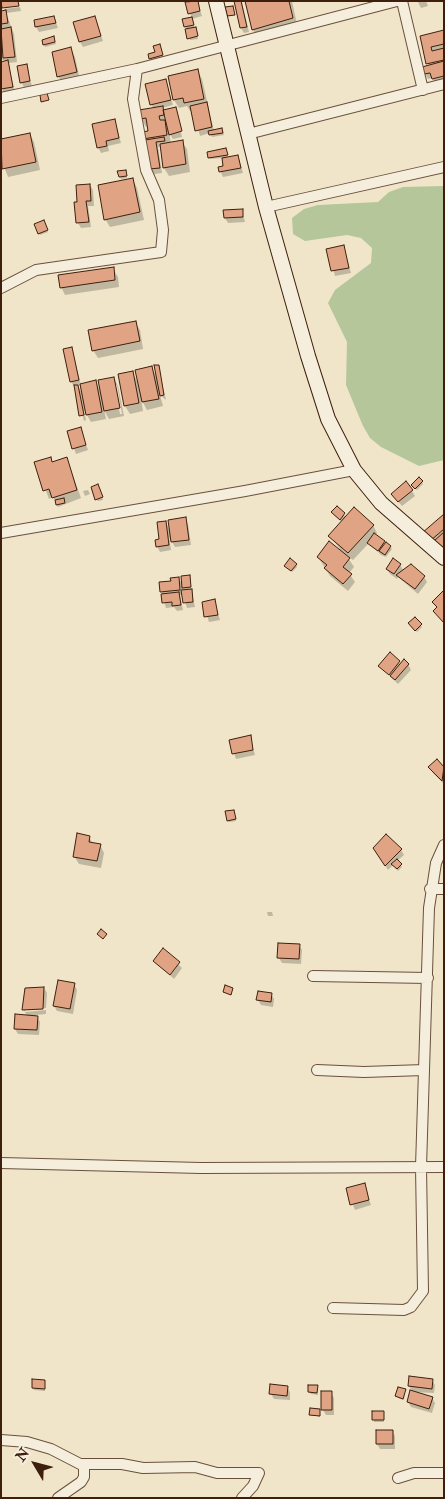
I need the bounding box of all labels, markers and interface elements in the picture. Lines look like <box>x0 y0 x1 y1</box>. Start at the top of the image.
north arrow <box>10 1439 60 1489</box>
text: N <box>12 1445 33 1465</box>

